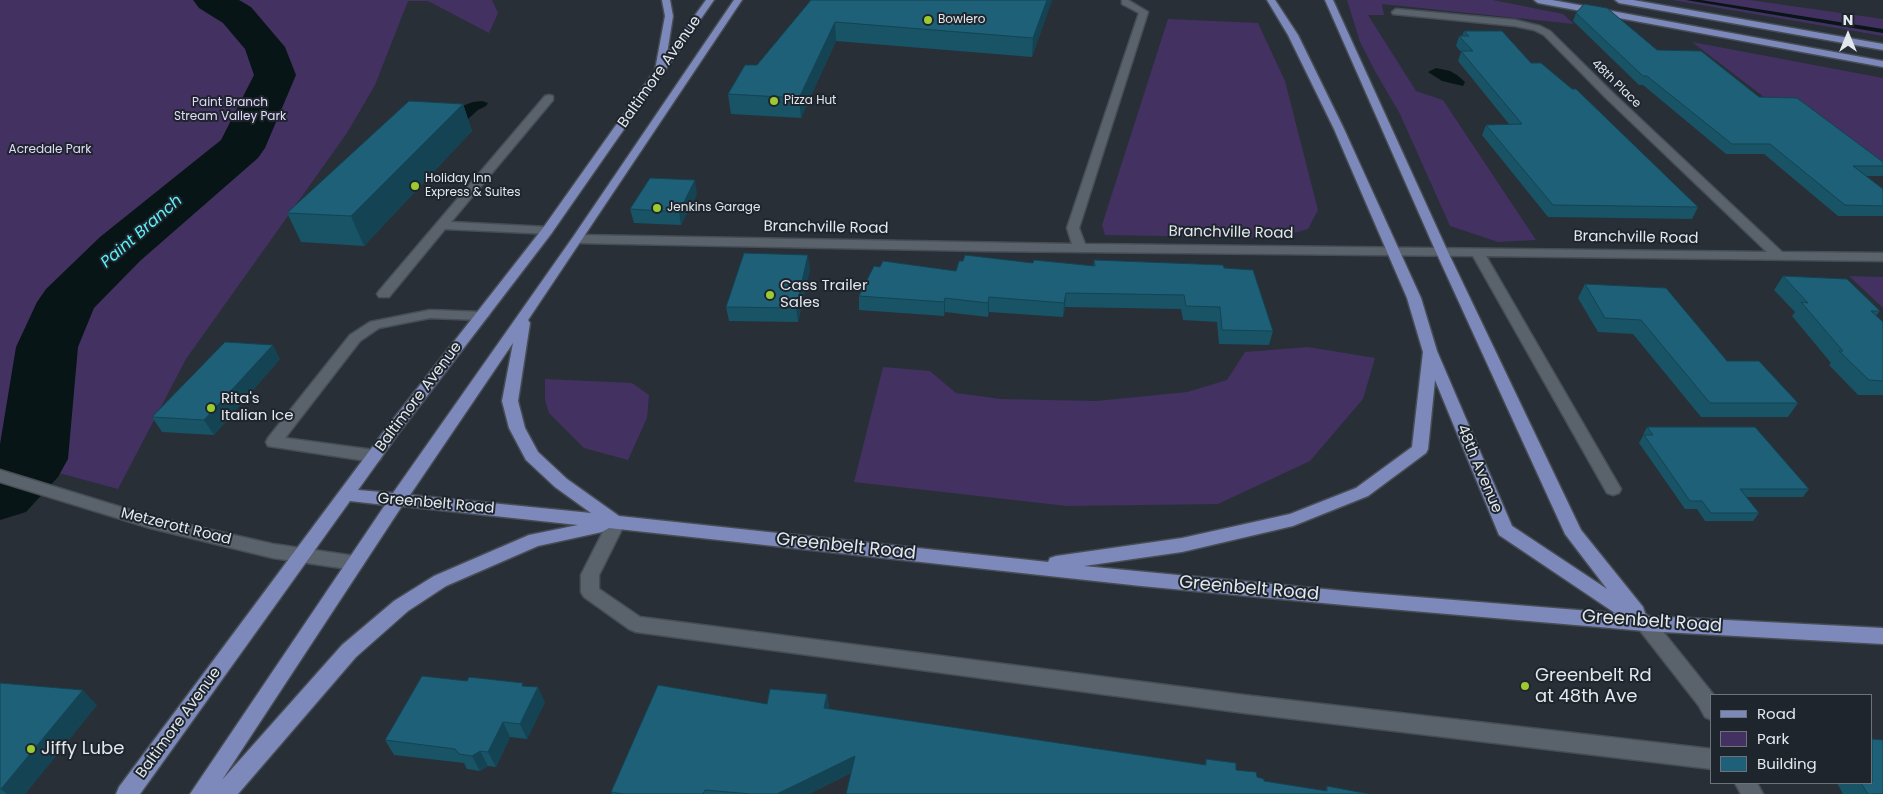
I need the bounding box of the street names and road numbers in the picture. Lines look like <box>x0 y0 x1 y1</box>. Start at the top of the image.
street label: Baltimore Avenue <box>615 13 705 131</box>
street label: 48th Place <box>1588 57 1644 111</box>
street label: Branchville Road <box>763 218 889 238</box>
street label: Branchville Road <box>1168 223 1294 243</box>
street label: Branchville Road <box>1573 228 1699 248</box>
street label: Baltimore Avenue <box>372 339 466 455</box>
street label: 48th Avenue <box>1452 422 1506 516</box>
street label: Greenbelt Road <box>377 490 495 518</box>
street label: Metzerott Road <box>119 505 233 549</box>
street label: Greenbelt Road <box>775 529 917 565</box>
street label: Greenbelt Road <box>1178 572 1320 606</box>
street label: Greenbelt Road <box>1581 606 1723 638</box>
street label: Baltimore Avenue <box>133 664 225 782</box>

